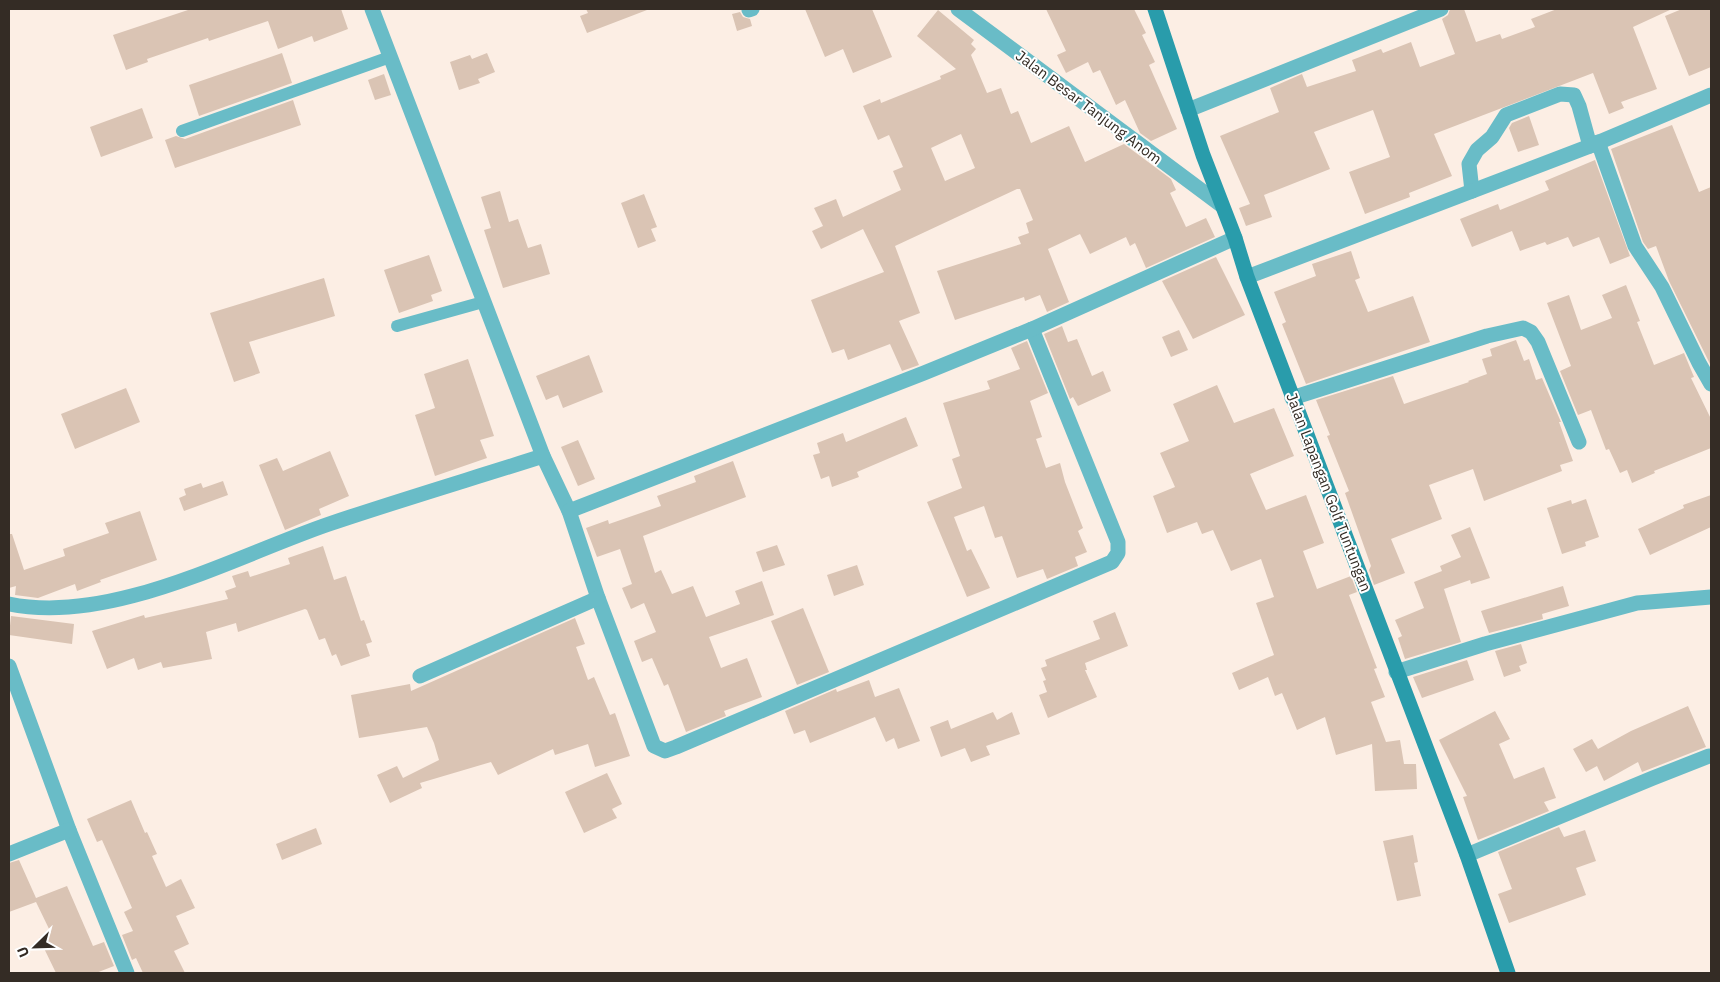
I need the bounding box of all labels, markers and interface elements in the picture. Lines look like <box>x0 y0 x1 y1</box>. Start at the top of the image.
street label: Jalan Besar Tanjung Anom <box>1012 46 1166 168</box>
street label: Jalan Lapangan Golf Tuntungan <box>1282 390 1376 594</box>
north arrow <box>10 922 60 972</box>
text: U <box>13 944 33 960</box>

